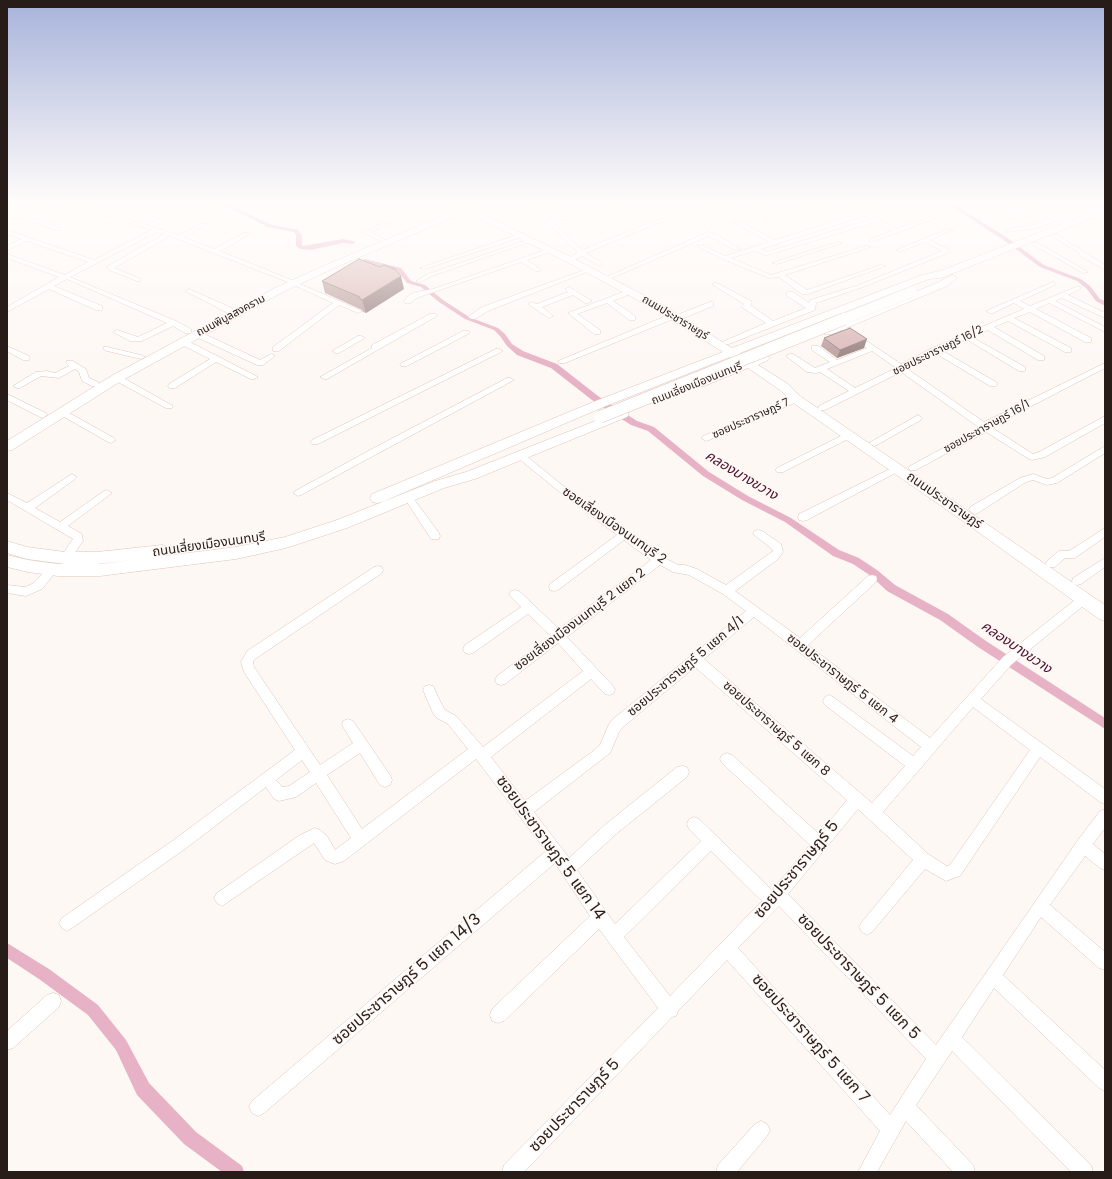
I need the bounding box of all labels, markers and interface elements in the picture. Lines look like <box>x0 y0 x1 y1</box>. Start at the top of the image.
street label: ถนนพิบูลสงคราม <box>194 292 268 340</box>
street label: ถนนประชาราษฎร์ <box>639 293 711 343</box>
street label: ซอยประชาราษฎร์ 16/2 <box>891 323 985 379</box>
street label: ถนนเลี่ยงเมืองนนทบุรี <box>650 360 744 408</box>
street label: ซอยประชาราษฎร์ 7 <box>710 396 792 442</box>
street label: ซอยประชาราษฎร์ 16/1 <box>942 398 1032 456</box>
water label: คลองบางขวาง <box>702 448 780 504</box>
street label: ถนนประชาราษฎร์ <box>903 469 985 533</box>
street label: ซอยเลี่ยงเมืองนนทบุรี 2 <box>559 484 669 568</box>
street label: ถนนเลี่ยงเมืองนนทบุรี <box>152 529 266 561</box>
street label: ซอยเลี่ยงเมืองนนทบุรี 2 แยก 2 <box>511 565 649 675</box>
street label: ซอยประชาราษฎร์ 5 แยก 4/1 <box>625 614 747 720</box>
water label: คลองบางขวาง <box>977 618 1055 678</box>
street label: ซอยประชาราษฎร์ 5 แยก 4 <box>783 631 901 727</box>
street label: ซอยประชาราษฎร์ 5 แยก 8 <box>719 678 833 780</box>
street label: ซอยประชาราษฎร์ 5 แยก 14 <box>491 772 609 924</box>
street label: ซอยประชาราษฏร์ 5 <box>750 817 844 923</box>
street label: ซอยประชาราษฎร์ 5 แยก 14/3 <box>329 910 485 1050</box>
street label: ซอยประชาราษฎร์ 5 แยก 5 <box>793 910 923 1044</box>
street label: ซอยประชาราษฎร์ 5 แยก 7 <box>747 970 873 1108</box>
street label: ซอยประชาราษฏร์ 5 <box>526 1055 624 1157</box>

